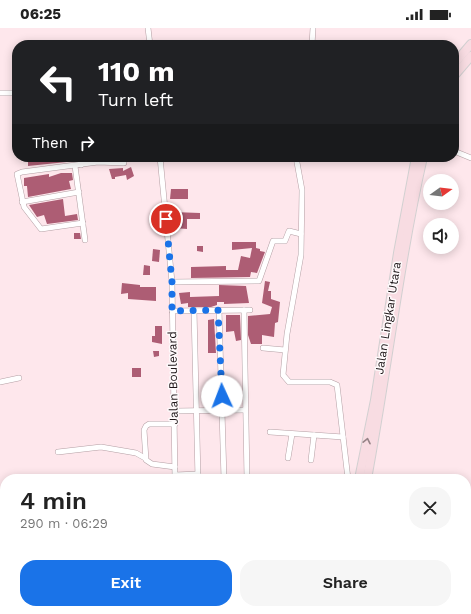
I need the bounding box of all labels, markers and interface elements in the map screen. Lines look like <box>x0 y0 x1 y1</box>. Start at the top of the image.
text: 06:25 <box>20 5 61 23</box>
text: 110 m <box>98 55 175 88</box>
icon: left <box>32 56 84 108</box>
text: Turn left <box>98 89 173 110</box>
icon: right <box>76 132 98 154</box>
text: Then <box>32 134 68 152</box>
north arrow <box>423 174 459 210</box>
map controls <box>423 174 459 254</box>
pin <box>149 202 183 236</box>
icon: arrive <box>155 208 177 230</box>
button: sound <box>423 218 459 254</box>
street label: Jalan Lingkar Utara <box>372 261 404 375</box>
street label: Jalan Boulevard <box>165 331 181 425</box>
position arrow <box>201 375 243 417</box>
one-way arrow <box>362 438 370 444</box>
text: 4 min <box>20 487 87 515</box>
button: close <box>409 487 451 529</box>
text: 290 m · 06:29 <box>20 516 108 531</box>
button: Exit <box>20 560 232 606</box>
button: Share <box>240 560 451 606</box>

